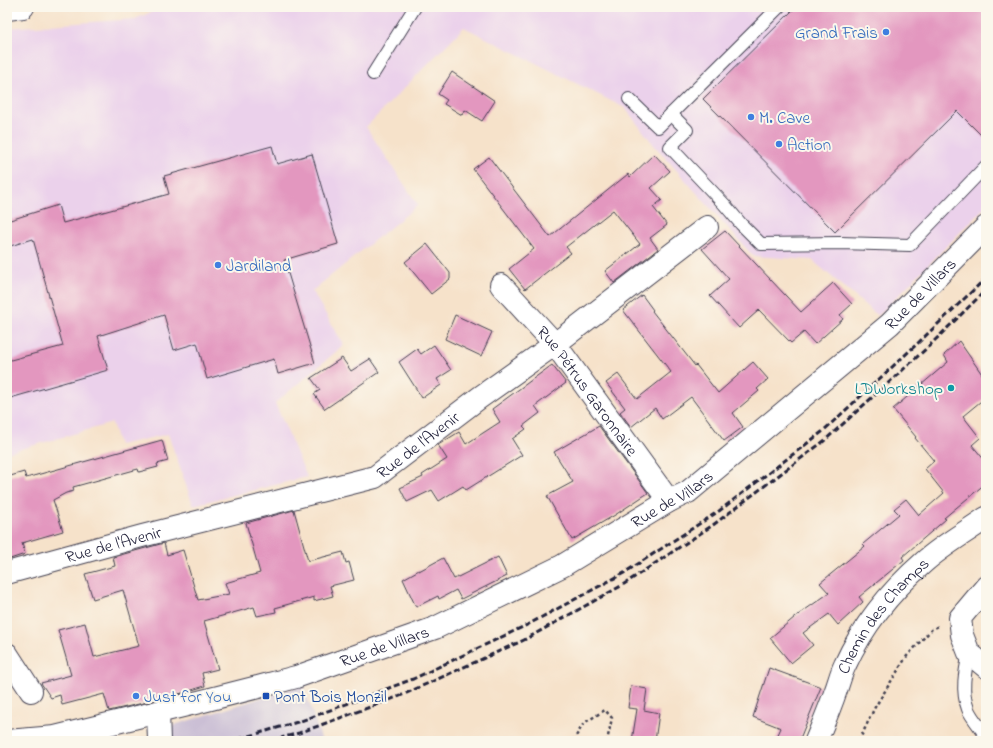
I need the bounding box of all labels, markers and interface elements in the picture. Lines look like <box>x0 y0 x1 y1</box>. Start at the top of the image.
place label: Grand Frais <box>795 21 878 46</box>
marker: Grand Frais <box>881 27 891 37</box>
place label: M. Cave <box>759 106 811 131</box>
marker: M. Cave <box>746 112 756 122</box>
place label: Action <box>787 133 831 158</box>
marker: Action <box>774 139 784 149</box>
street label: Rue de Villars <box>880 253 963 337</box>
place label: Jardiland <box>226 254 292 279</box>
marker: Jardiland <box>213 260 223 270</box>
street label: Rue Pétrus Garonnaire <box>530 321 644 462</box>
place label: LDWorkshop <box>855 377 943 402</box>
marker: LDWorkshop <box>946 383 956 393</box>
street label: Rue de l'Avenir <box>372 405 466 486</box>
street label: Rue de Villars <box>627 465 719 535</box>
street label: Rue de l'Avenir <box>62 520 165 571</box>
street label: Chemin des Champs <box>832 552 935 678</box>
street label: Rue de Villars <box>337 620 433 675</box>
place label: Just for You <box>144 685 232 710</box>
place label: Pont Bois Monzil <box>274 685 387 710</box>
marker: Just for You <box>131 691 141 701</box>
marker: Pont Bois Monzil <box>261 691 271 701</box>

